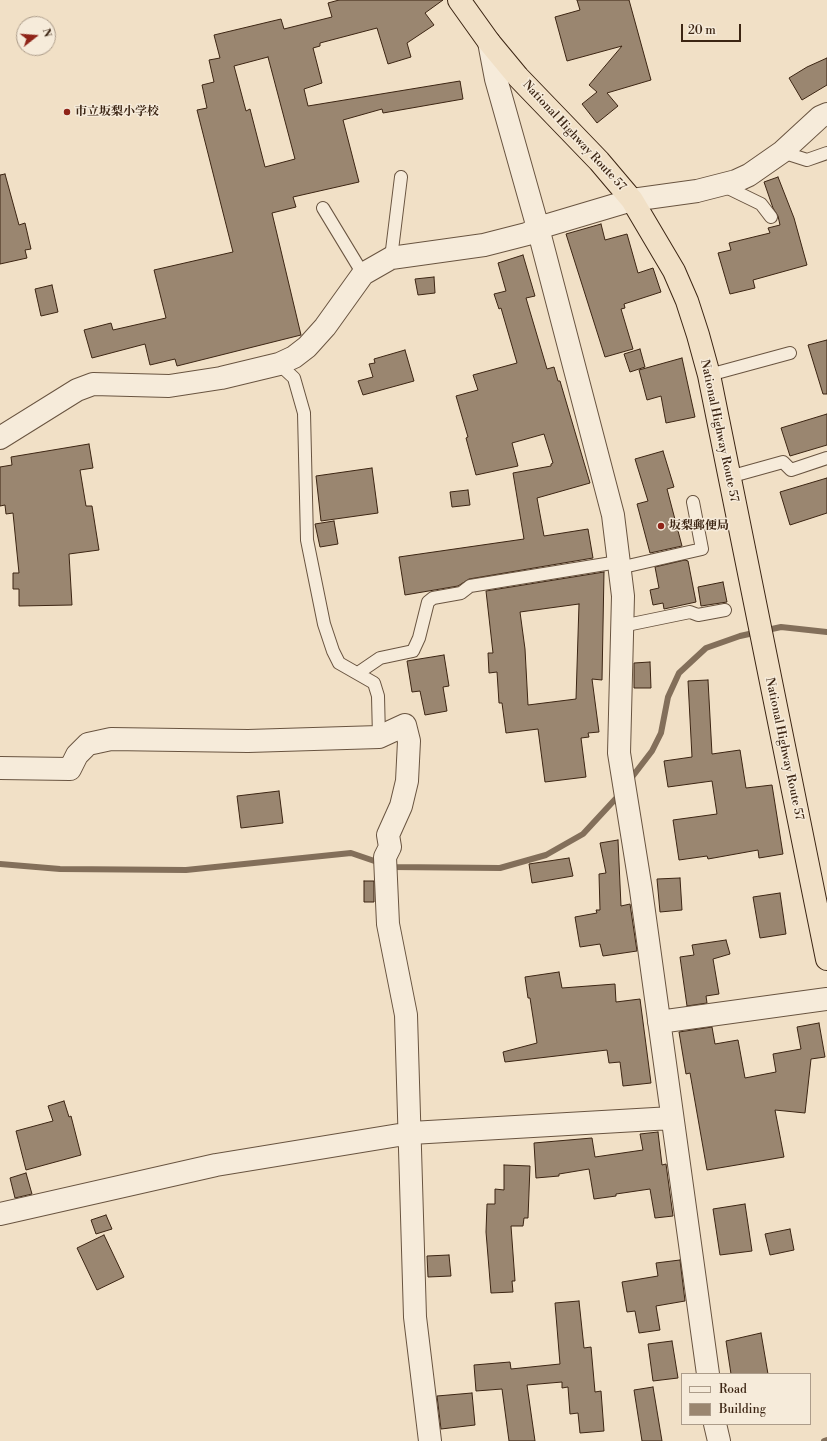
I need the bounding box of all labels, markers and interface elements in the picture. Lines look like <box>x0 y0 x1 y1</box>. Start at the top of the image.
north arrow <box>16 16 56 56</box>
scale bar <box>683 16 743 42</box>
text: 20 m <box>688 23 716 38</box>
text: N <box>39 27 54 39</box>
street label: National Highway Route 57 <box>519 78 629 194</box>
place label: 市立坂梨小学校 <box>75 105 159 119</box>
marker: 市立坂梨小学校 <box>62 107 72 117</box>
street label: National Highway Route 57 <box>697 358 741 504</box>
place label: 坂梨郵便局 <box>669 519 729 533</box>
marker: 坂梨郵便局 <box>656 521 666 531</box>
street label: National Highway Route 57 <box>762 676 806 822</box>
legend <box>681 1373 811 1425</box>
text: Road <box>719 1382 747 1397</box>
text: Building <box>719 1402 766 1417</box>

